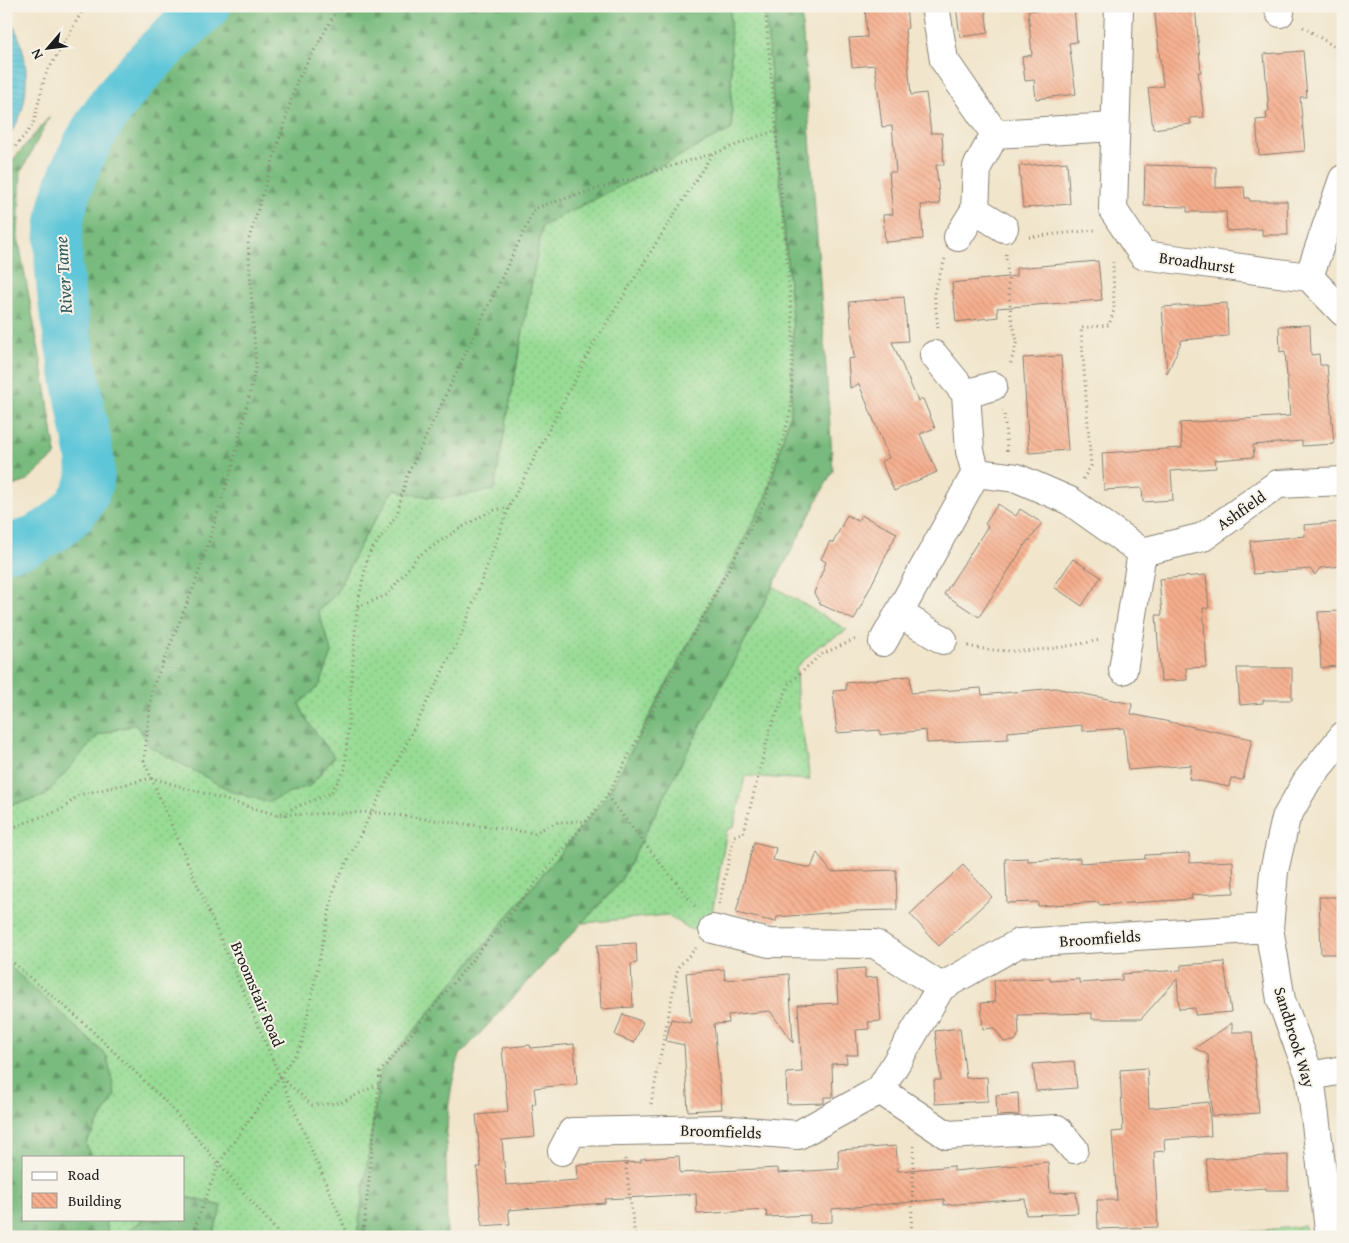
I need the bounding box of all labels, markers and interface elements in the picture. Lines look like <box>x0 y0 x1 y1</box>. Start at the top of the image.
north arrow <box>22 22 72 72</box>
text: N <box>25 45 48 63</box>
water label: River Tame <box>47 235 79 316</box>
street label: Broadhurst <box>1158 245 1237 279</box>
street label: Ashfield <box>1212 484 1271 536</box>
street label: Broomfields <box>1059 923 1141 953</box>
street label: Broomstair Road <box>225 938 291 1051</box>
street label: Sandbrook Way <box>1268 984 1322 1090</box>
street label: Broomfields <box>680 1118 762 1144</box>
legend <box>22 1156 185 1220</box>
text: Road <box>68 1164 99 1185</box>
text: Building <box>68 1190 122 1211</box>

